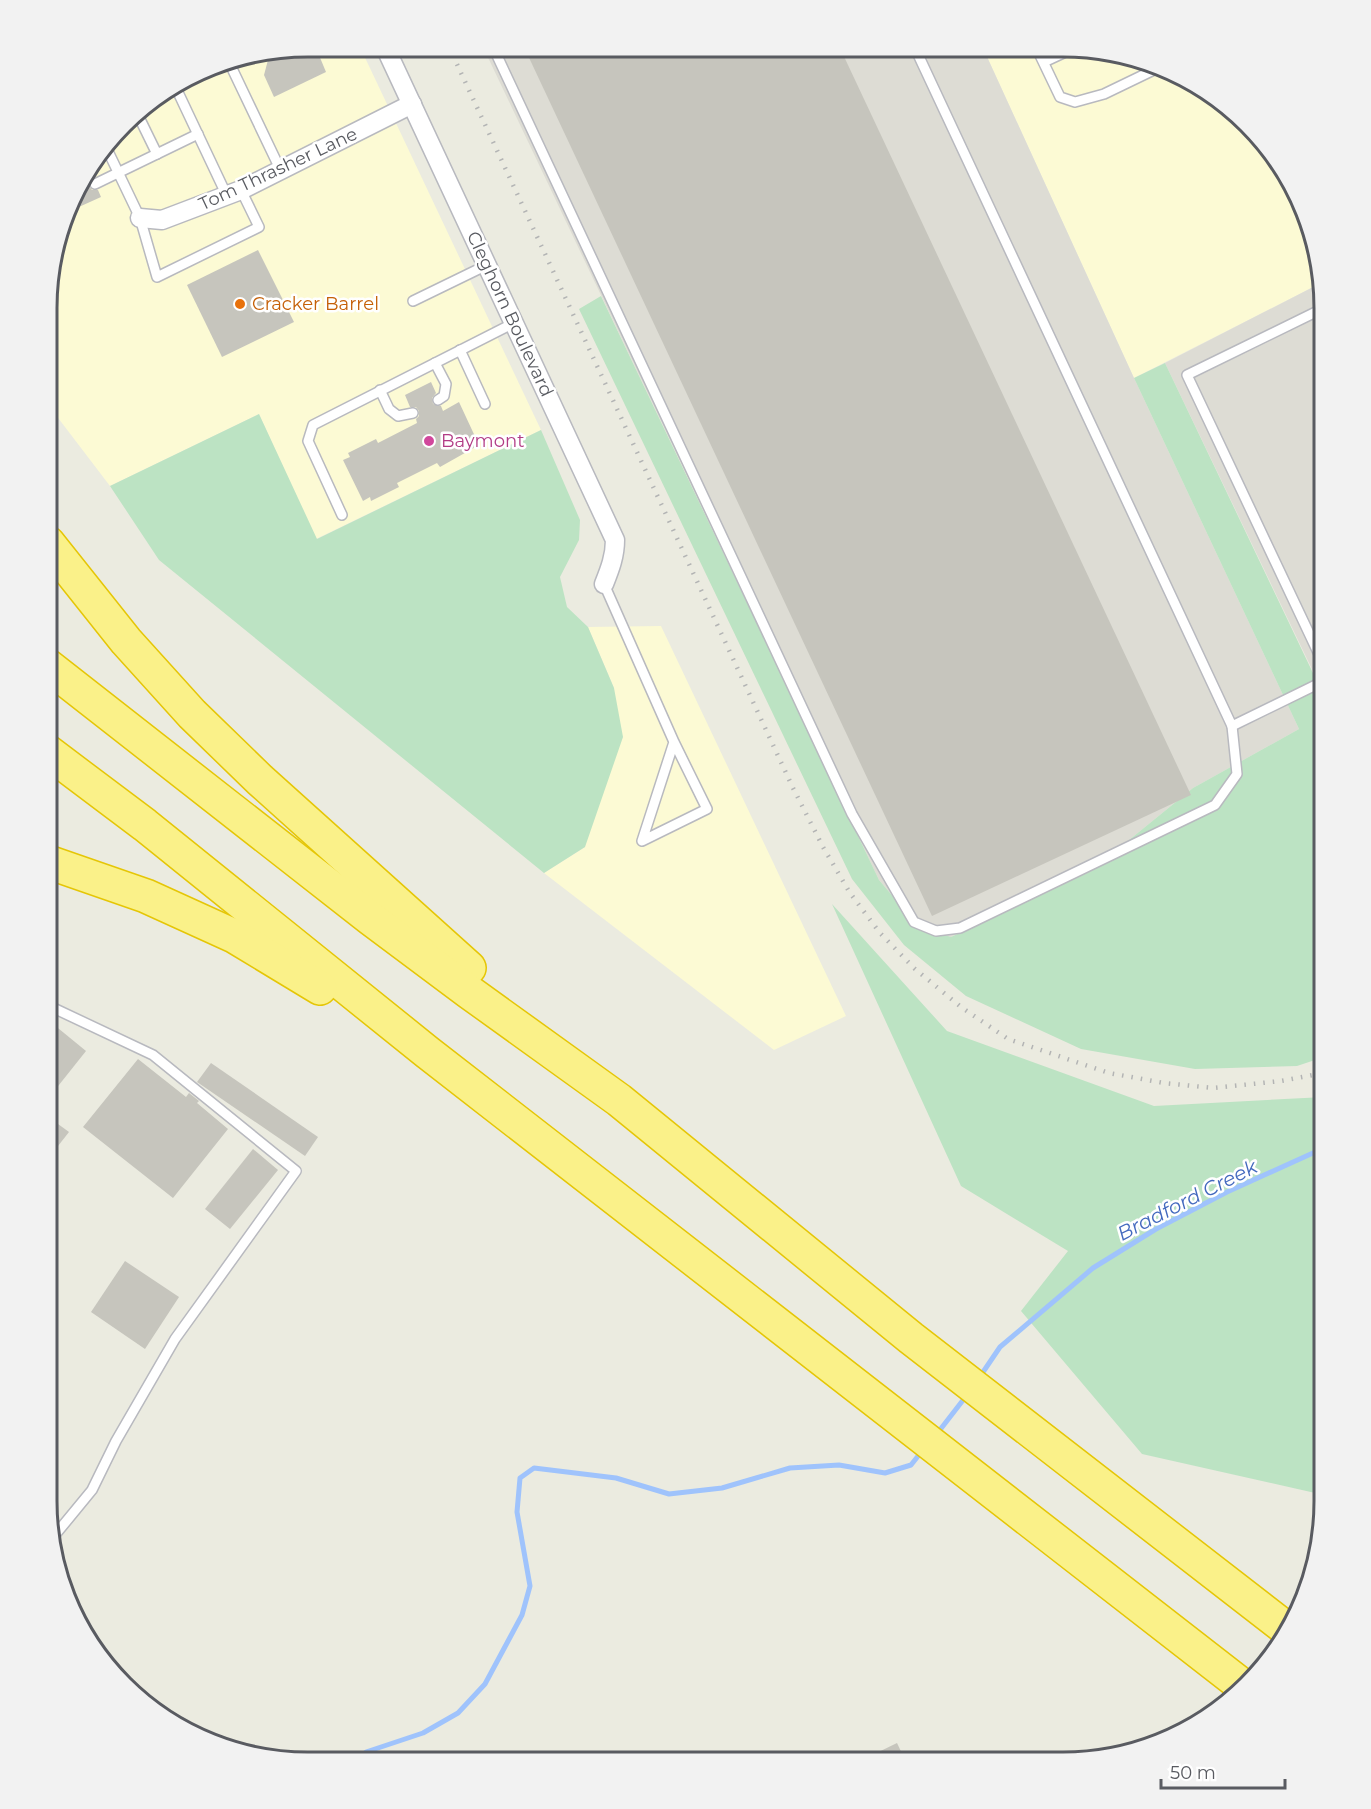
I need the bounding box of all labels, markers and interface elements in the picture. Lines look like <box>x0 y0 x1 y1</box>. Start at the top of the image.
street label: Tom Thrasher Lane <box>195 123 361 215</box>
street label: Cleghorn Boulevard <box>462 228 558 400</box>
place label: Cracker Barrel <box>252 293 379 315</box>
marker: Cracker Barrel <box>233 297 247 311</box>
place label: Baymont <box>441 430 524 452</box>
marker: Baymont <box>422 434 436 448</box>
water label: Bradford Creek <box>1113 1154 1262 1246</box>
scale bar <box>1161 1752 1286 1790</box>
text: 50 m <box>1170 1762 1216 1784</box>

